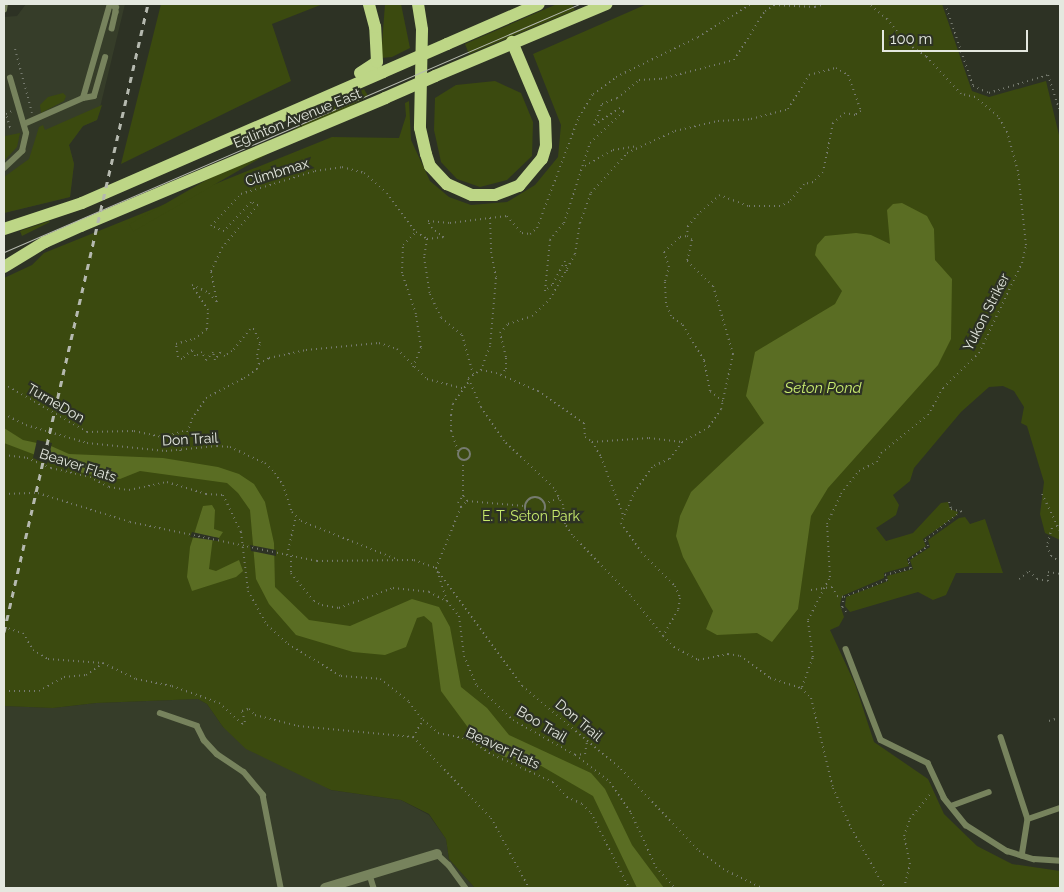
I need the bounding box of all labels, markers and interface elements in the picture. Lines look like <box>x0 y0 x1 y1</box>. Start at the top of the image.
scale bar <box>884 20 1030 52</box>
text: 100 m <box>890 30 932 48</box>
street label: Eglinton Avenue East <box>230 85 364 151</box>
street label: Climbmax <box>243 154 311 190</box>
street label: Yukon Striker <box>959 270 1013 354</box>
street label: TurneDon <box>24 380 88 426</box>
water label: Seton Pond <box>785 380 861 398</box>
street label: Don Trail <box>161 429 219 449</box>
street label: Beaver Flats <box>37 445 119 485</box>
park label: E. T. Seton Park <box>482 508 580 524</box>
street label: Don Trail <box>552 695 606 745</box>
street label: Boo Trail <box>514 702 570 746</box>
street label: Beaver Flats <box>463 723 543 773</box>

